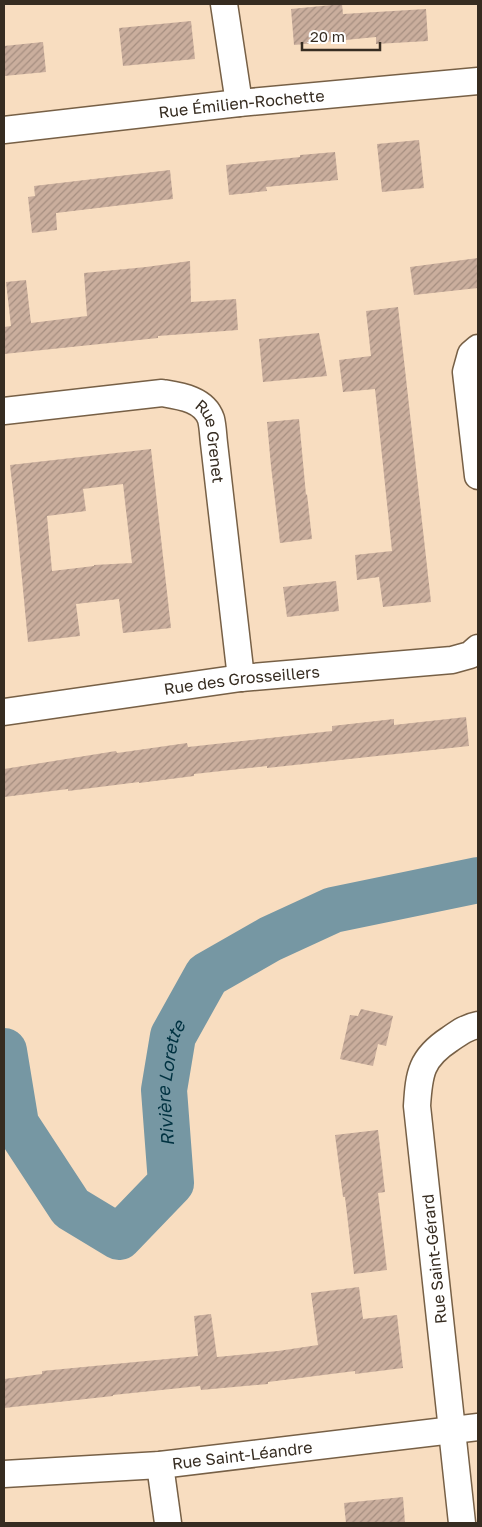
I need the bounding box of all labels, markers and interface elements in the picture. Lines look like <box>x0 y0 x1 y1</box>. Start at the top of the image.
scale bar <box>302 20 380 52</box>
text: 20 m <box>310 27 345 45</box>
street label: Rue Émilien-Rochette <box>158 85 325 122</box>
street label: Rue Grenet <box>191 395 229 484</box>
street label: Rue des Grosseillers <box>163 661 321 699</box>
water label: Rivière Lorette <box>152 1015 190 1147</box>
street label: Rue Saint-Gérard <box>417 1193 451 1325</box>
street label: Rue Saint-Léandre <box>171 1437 314 1473</box>

